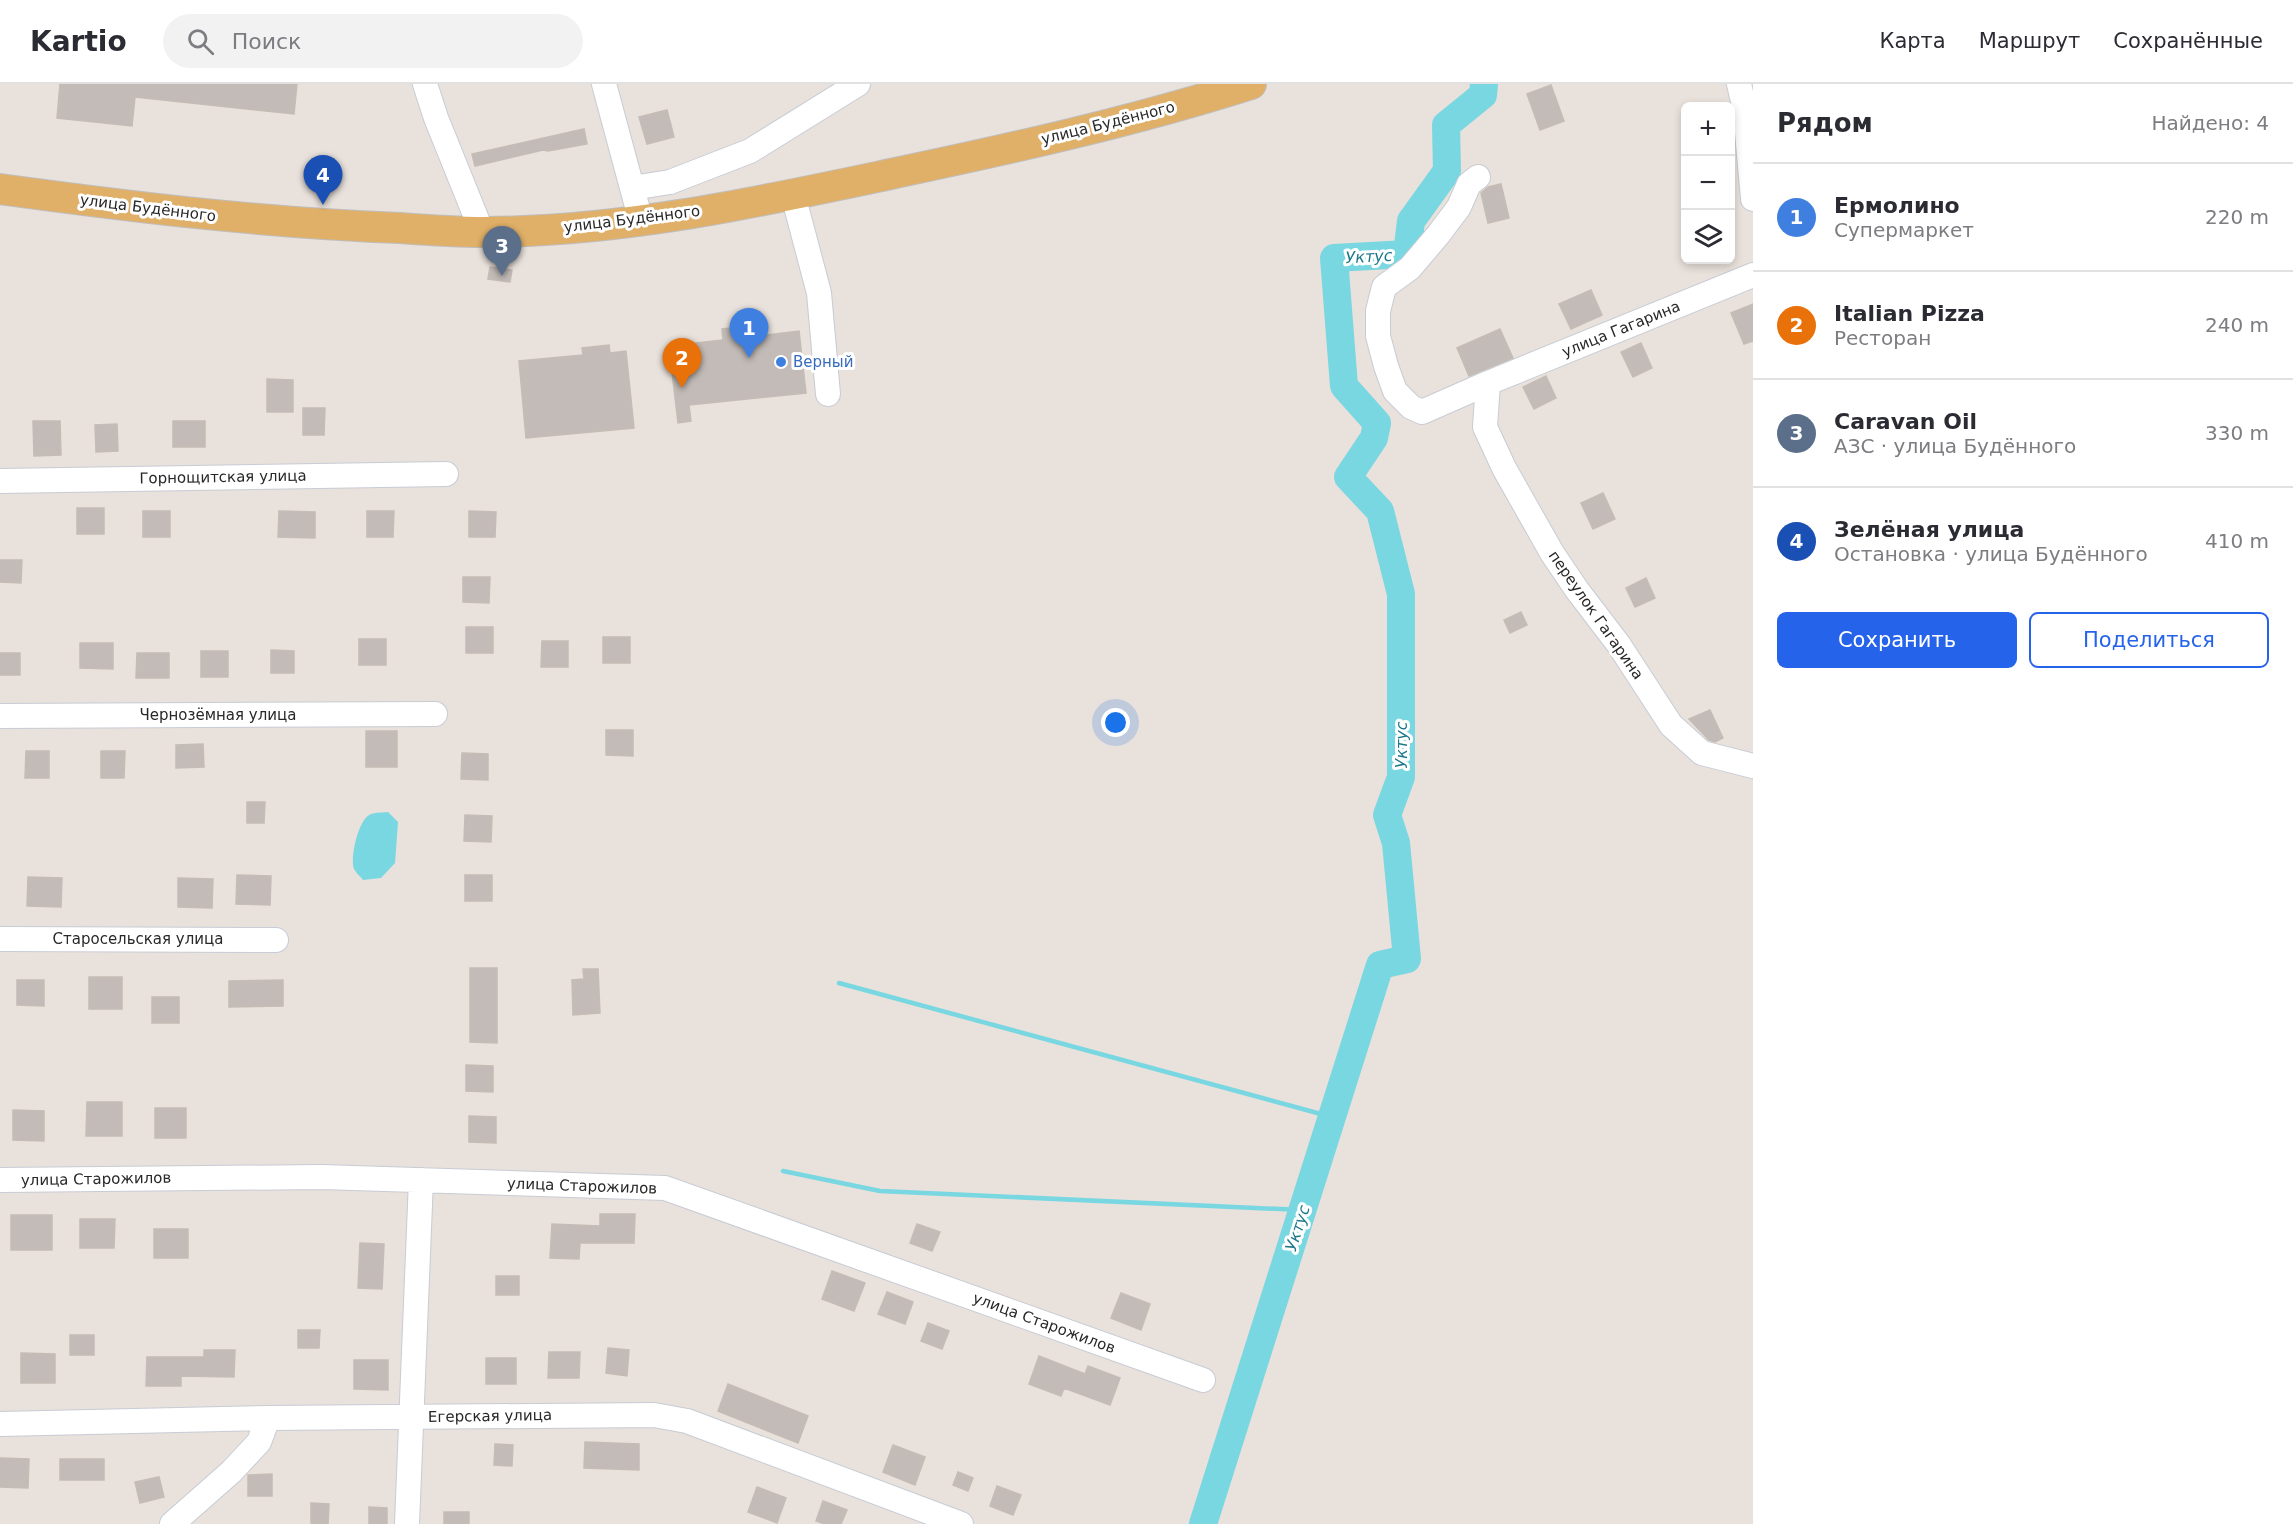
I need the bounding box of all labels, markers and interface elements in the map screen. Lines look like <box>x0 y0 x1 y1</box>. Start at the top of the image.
search box <box>163 14 583 68</box>
text: Kartio <box>30 25 127 58</box>
icon: search <box>184 25 217 58</box>
text: Поиск <box>232 29 301 54</box>
text: Карта <box>1880 29 1946 53</box>
text: Маршрут <box>1979 29 2080 53</box>
text: Сохранённые <box>2113 29 2263 53</box>
street label: улица Будённого <box>1039 98 1177 148</box>
map controls <box>1681 102 1735 264</box>
button: + <box>1681 102 1735 156</box>
text: Рядом <box>1777 108 1873 138</box>
text: Найдено: 4 <box>2151 111 2269 135</box>
pin: 4 <box>304 156 342 205</box>
button: − <box>1681 156 1735 210</box>
street label: улица Будённого <box>79 191 217 225</box>
text: Ермолино <box>1834 193 1960 218</box>
street label: улица Будённого <box>563 202 701 236</box>
text: 1 <box>1790 205 1803 229</box>
text: 220 m <box>2205 205 2269 229</box>
button: layers <box>1681 210 1735 264</box>
text: Супермаркет <box>1834 218 1974 242</box>
pin: 3 <box>482 226 522 276</box>
water label: Уктус <box>1345 246 1393 267</box>
street label: улица Гагарина <box>1559 297 1683 361</box>
text: Italian Pizza <box>1834 301 1985 326</box>
pin: 1 <box>730 308 768 358</box>
text: 2 <box>1790 313 1803 337</box>
text: 240 m <box>2205 313 2269 337</box>
text: Ресторан <box>1834 326 1931 350</box>
pin: 2 <box>662 338 702 388</box>
place label: Верный <box>793 353 853 371</box>
marker: Верный <box>774 355 788 369</box>
text: Caravan Oil <box>1834 409 1977 434</box>
text: 3 <box>1790 421 1803 445</box>
text: 330 m <box>2205 421 2269 445</box>
text: АЗС · улица Будённого <box>1834 434 2076 458</box>
street label: Горнощитская улица <box>139 467 307 487</box>
text: Зелёная улица <box>1834 517 2024 542</box>
text: 4 <box>1790 529 1803 553</box>
text: 410 m <box>2205 529 2269 553</box>
text: Остановка · улица Будённого <box>1834 542 2148 566</box>
street label: переулок Гагарина <box>1545 547 1647 683</box>
button: Сохранить <box>1777 612 2017 668</box>
button: Поделиться <box>2029 612 2269 668</box>
street label: Чернозёмная улица <box>140 706 296 724</box>
your location <box>1101 708 1130 737</box>
water label: Уктус <box>1392 721 1411 769</box>
street label: Старосельская улица <box>53 930 223 948</box>
street label: улица Старожилов <box>21 1169 171 1189</box>
street label: улица Старожилов <box>507 1174 657 1198</box>
water label: Уктус <box>1281 1203 1314 1253</box>
street label: улица Старожилов <box>970 1289 1118 1357</box>
street label: Егерская улица <box>428 1406 552 1426</box>

